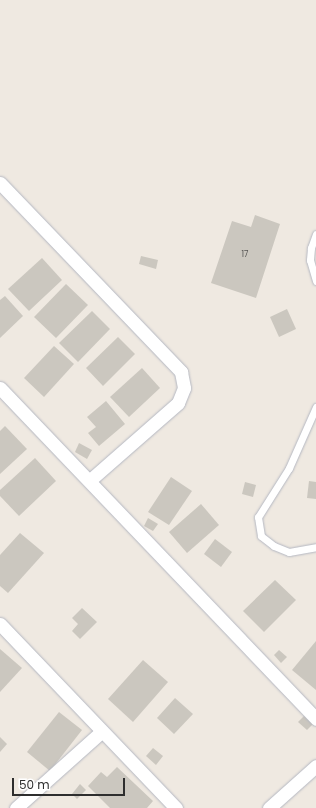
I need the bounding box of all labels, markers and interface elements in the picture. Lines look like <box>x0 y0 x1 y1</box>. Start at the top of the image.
house number: 17 <box>242 250 248 260</box>
scale bar <box>14 770 127 796</box>
text: 50 m <box>19 776 50 793</box>

